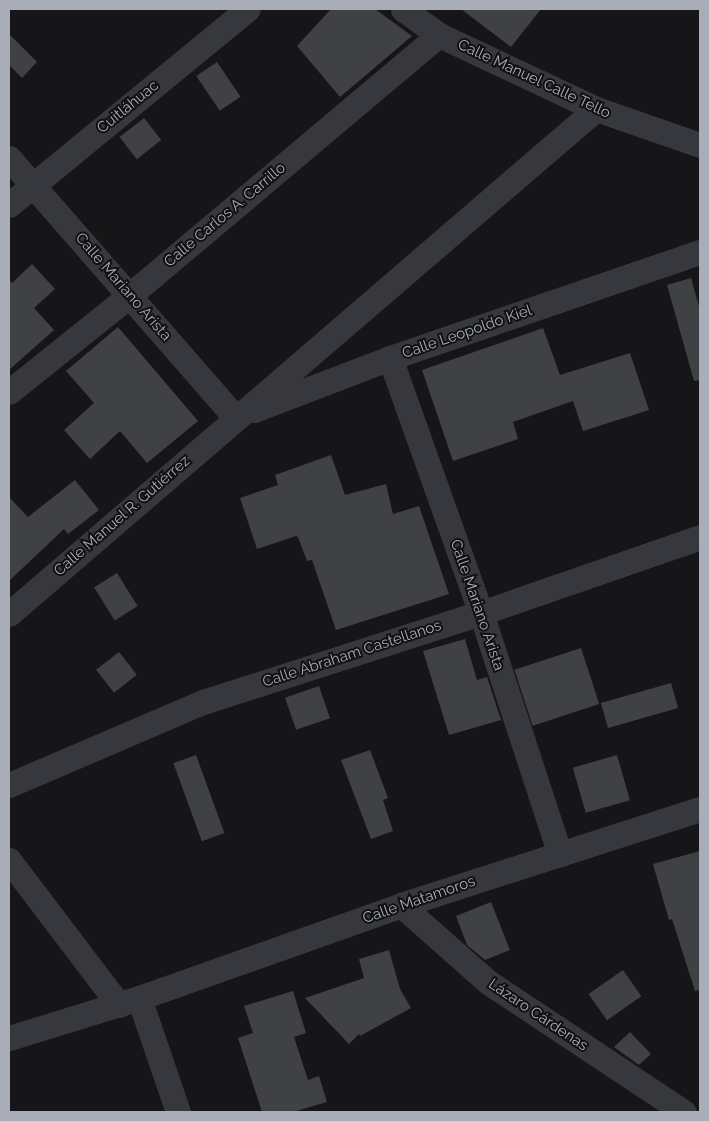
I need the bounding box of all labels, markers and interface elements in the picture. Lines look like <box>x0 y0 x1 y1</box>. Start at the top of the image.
street label: Calle Manuel Calle Tello <box>454 35 614 123</box>
street label: Cuitláhuac <box>94 77 162 137</box>
street label: Calle Carlos A. Carrillo <box>161 159 289 271</box>
street label: Calle Mariano Arista <box>71 229 175 345</box>
street label: Calle Leopoldo Kiel <box>400 301 534 363</box>
street label: Calle Manuel R. Gutiérrez <box>50 452 194 580</box>
street label: Calle Mariano Arista <box>446 537 508 673</box>
street label: Calle Abraham Castellanos <box>260 617 444 691</box>
street label: Calle Matamoros <box>360 872 478 928</box>
street label: Lázaro Cárdenas <box>485 975 591 1055</box>

